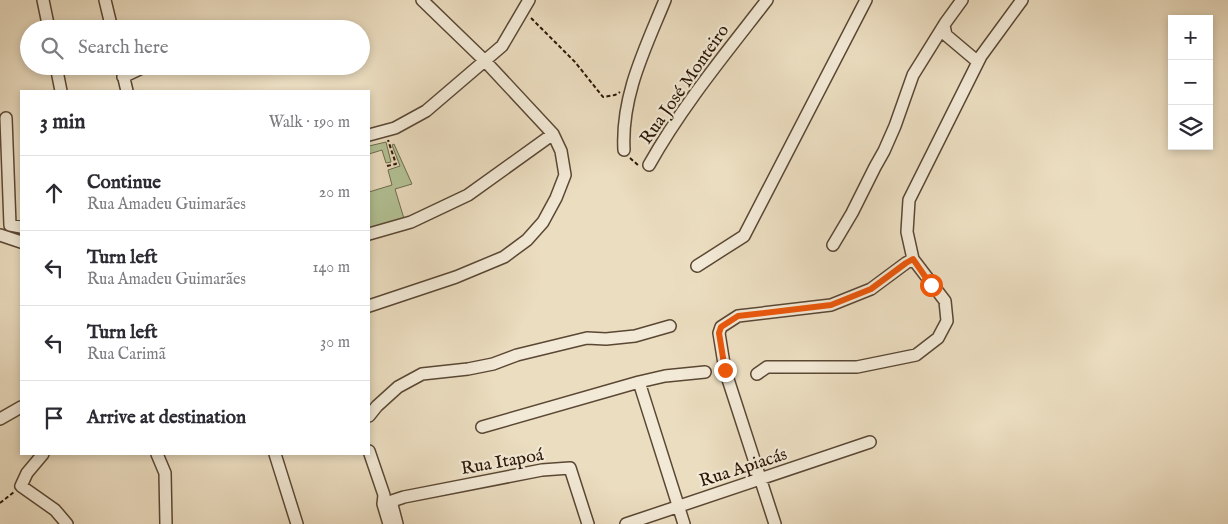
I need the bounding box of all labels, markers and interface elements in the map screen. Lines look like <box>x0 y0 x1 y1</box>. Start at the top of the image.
map controls <box>1168 15 1213 150</box>
button: + <box>1168 15 1213 60</box>
search box <box>20 20 370 75</box>
street label: Rua José Monteiro <box>635 20 735 149</box>
icon: search <box>38 34 66 62</box>
text: Search here <box>78 36 169 60</box>
button: − <box>1168 60 1213 105</box>
button: layers <box>1168 105 1213 150</box>
text: 3 min <box>40 109 85 136</box>
text: Walk · 190 m <box>269 113 350 133</box>
text: Continue <box>87 171 161 195</box>
icon: ahead <box>40 179 68 207</box>
text: 20 m <box>319 183 350 203</box>
text: Rua Amadeu Guimarães <box>87 195 246 215</box>
text: Turn left <box>87 246 158 270</box>
icon: left <box>40 254 68 282</box>
text: 140 m <box>312 258 350 278</box>
text: Rua Amadeu Guimarães <box>87 270 246 290</box>
route start <box>920 274 943 297</box>
text: Turn left <box>87 321 158 345</box>
icon: left <box>40 329 68 357</box>
text: 30 m <box>320 333 350 353</box>
text: Rua Carimã <box>87 345 166 365</box>
route end <box>714 359 737 382</box>
icon: arrive <box>40 404 68 432</box>
text: Arrive at destination <box>87 406 246 430</box>
street label: Rua Apiacás <box>697 443 790 493</box>
street label: Rua Itapoá <box>459 444 546 481</box>

